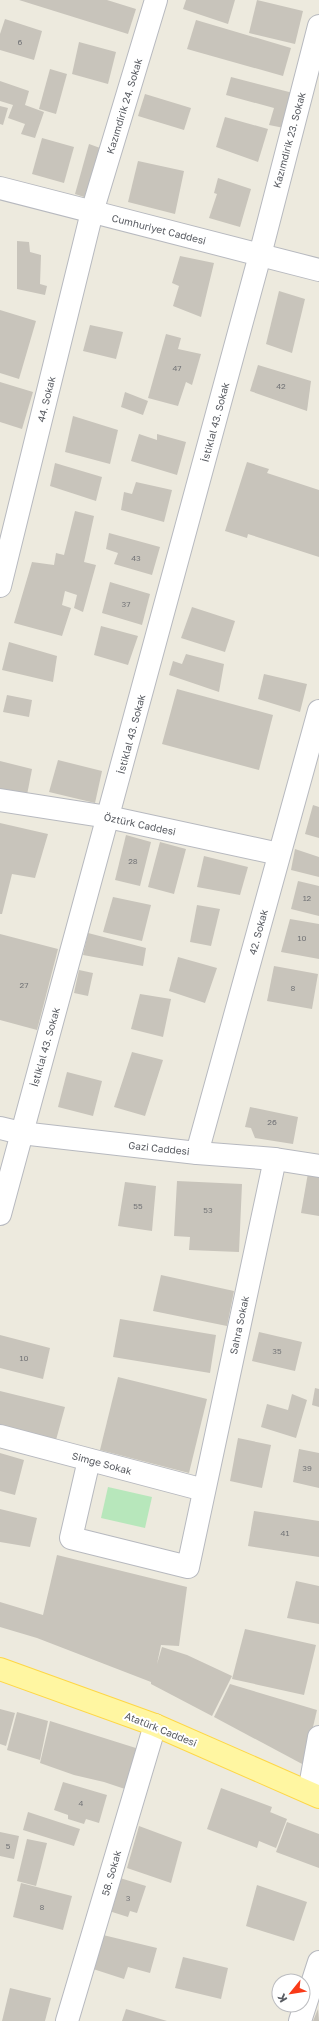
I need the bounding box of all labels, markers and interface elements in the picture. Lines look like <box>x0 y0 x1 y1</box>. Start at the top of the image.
house number: 6 <box>18 37 23 47</box>
street label: Kazımdirik 24. Sokak <box>104 56 144 155</box>
street label: Kazımdirik 23. Sokak <box>270 90 308 189</box>
street label: Cumhuriyet Caddesi <box>111 211 207 247</box>
house number: 47 <box>172 363 182 373</box>
street label: 44. Sokak <box>34 374 58 423</box>
street label: İstiklal 43. Sokak <box>198 380 231 463</box>
house number: 42 <box>276 381 286 391</box>
house number: 43 <box>131 553 141 563</box>
house number: 37 <box>122 599 130 609</box>
street label: İstiklal 43. Sokak <box>114 692 147 775</box>
street label: Öztürk Caddesi <box>103 810 177 837</box>
house number: 28 <box>128 856 138 866</box>
house number: 12 <box>303 893 312 903</box>
street label: 42. Sokak <box>246 908 270 956</box>
house number: 10 <box>298 933 306 943</box>
house number: 27 <box>20 980 28 990</box>
house number: 8 <box>291 983 296 993</box>
street label: İstiklal 43. Sokak <box>27 1005 62 1088</box>
house number: 26 <box>267 1117 277 1127</box>
street label: Gazi Caddesi <box>128 1139 190 1157</box>
house number: 55 <box>133 1201 143 1211</box>
house number: 53 <box>203 1205 213 1215</box>
street label: Sahra Sokak <box>227 1294 251 1355</box>
house number: 35 <box>272 1346 282 1356</box>
house number: 10 <box>20 1353 28 1363</box>
street label: Simge Sokak <box>71 1449 134 1477</box>
house number: 39 <box>302 1463 312 1473</box>
house number: 41 <box>281 1528 289 1538</box>
street label: Atatürk Caddesi <box>123 1709 199 1749</box>
house number: 4 <box>79 1798 84 1808</box>
house number: 5 <box>6 1841 11 1851</box>
street label: 58. Sokak <box>99 1849 123 1897</box>
house number: 3 <box>126 1893 131 1903</box>
house number: 8 <box>40 1902 45 1912</box>
north arrow <box>271 1973 311 2013</box>
text: K <box>274 1992 290 2005</box>

